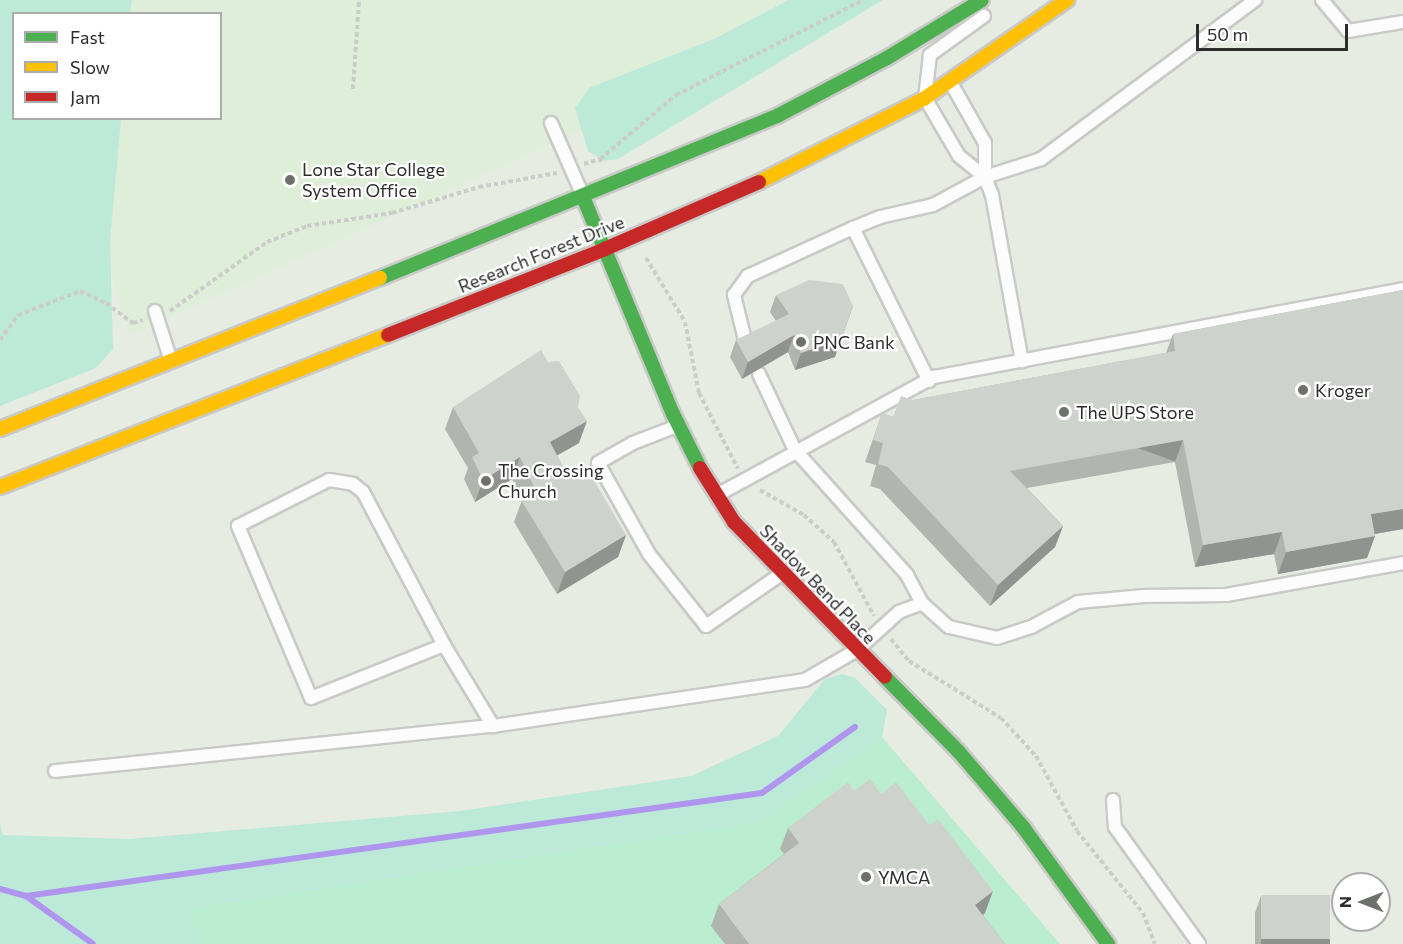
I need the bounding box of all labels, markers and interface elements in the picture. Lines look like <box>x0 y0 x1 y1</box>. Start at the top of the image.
legend <box>12 12 222 120</box>
scale bar <box>1199 12 1350 50</box>
text: 50 m <box>1207 23 1248 45</box>
text: Fast <box>70 26 105 48</box>
text: Slow <box>70 56 110 78</box>
text: Jam <box>70 86 100 108</box>
place label: Lone Star College System Office <box>302 159 445 201</box>
marker: Lone Star College System Office <box>283 173 297 187</box>
street label: Research Forest Drive <box>455 211 627 297</box>
place label: PNC Bank <box>813 331 895 353</box>
marker: PNC Bank <box>794 335 808 349</box>
place label: Kroger <box>1315 379 1371 401</box>
marker: Kroger <box>1296 383 1310 397</box>
place label: The UPS Store <box>1076 401 1194 423</box>
marker: The UPS Store <box>1057 405 1071 419</box>
place label: The Crossing Church <box>498 460 604 502</box>
marker: The Crossing Church <box>479 474 493 488</box>
street label: Shadow Bend Place <box>755 520 881 648</box>
place label: YMCA <box>878 866 930 888</box>
marker: YMCA <box>859 870 873 884</box>
north arrow <box>1331 872 1391 932</box>
text: N <box>1335 896 1354 908</box>

